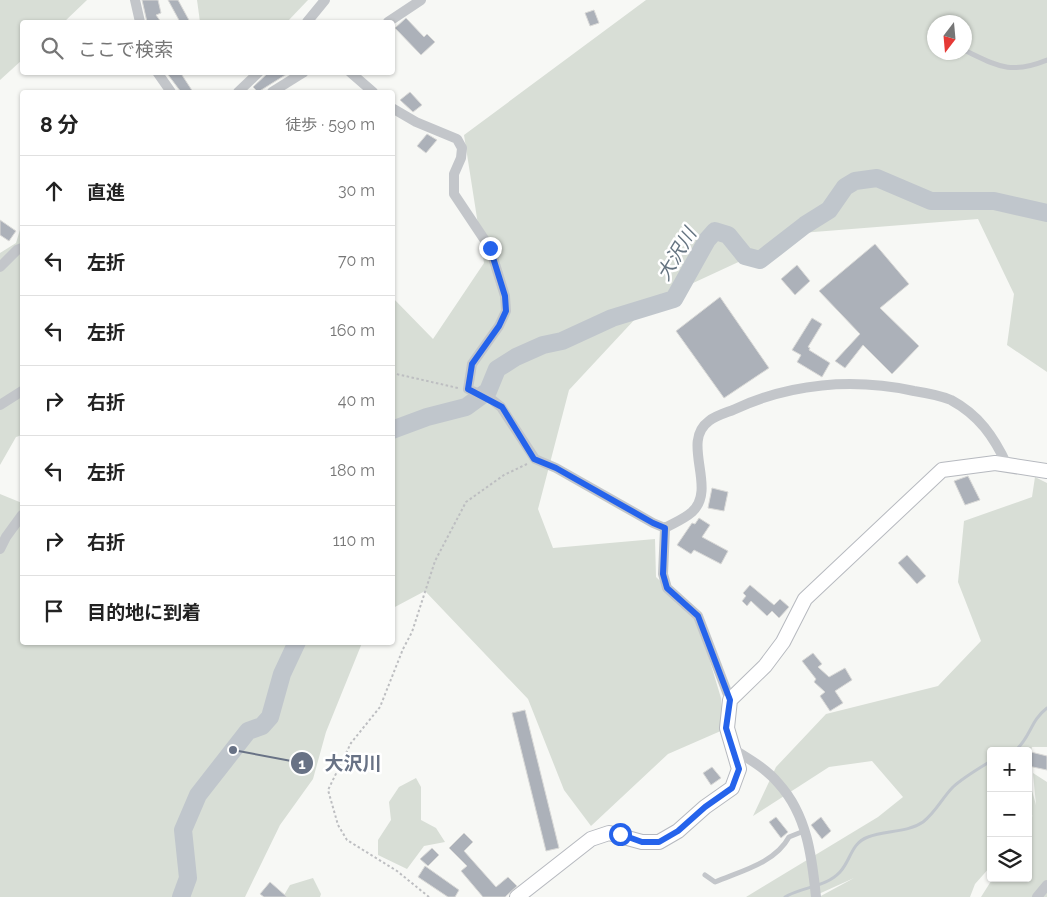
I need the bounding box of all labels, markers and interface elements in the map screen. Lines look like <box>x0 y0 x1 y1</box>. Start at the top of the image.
north arrow <box>927 15 972 60</box>
search box <box>20 20 395 75</box>
icon: search <box>38 34 66 62</box>
text: ここで検索 <box>78 38 173 60</box>
text: 8 分 <box>40 112 79 137</box>
text: 徒歩 · 590 m <box>285 115 375 134</box>
icon: ahead <box>40 177 68 205</box>
text: 直進 <box>87 181 125 203</box>
text: 30 m <box>338 181 375 200</box>
water label: 大沢川 <box>652 222 701 284</box>
route end <box>479 237 502 260</box>
icon: left <box>40 247 68 275</box>
text: 左折 <box>87 251 125 273</box>
text: 70 m <box>338 251 375 270</box>
icon: left <box>40 317 68 345</box>
text: 左折 <box>87 321 125 343</box>
text: 160 m <box>330 321 375 340</box>
icon: right <box>40 387 68 415</box>
text: 右折 <box>87 391 125 413</box>
text: 40 m <box>338 391 375 410</box>
icon: left <box>40 457 68 485</box>
text: 左折 <box>87 461 125 483</box>
text: 180 m <box>330 461 375 480</box>
icon: right <box>40 527 68 555</box>
text: 右折 <box>87 531 125 553</box>
text: 110 m <box>333 531 375 550</box>
icon: arrive <box>40 597 68 625</box>
text: 目的地に到着 <box>87 601 201 623</box>
callout: 大沢川 <box>290 746 392 780</box>
map controls <box>987 747 1032 882</box>
button: + <box>987 747 1032 792</box>
text: 大沢川 <box>324 752 382 774</box>
text: 1 <box>298 755 306 773</box>
button: − <box>987 792 1032 837</box>
route start <box>609 823 632 846</box>
button: layers <box>987 837 1032 882</box>

